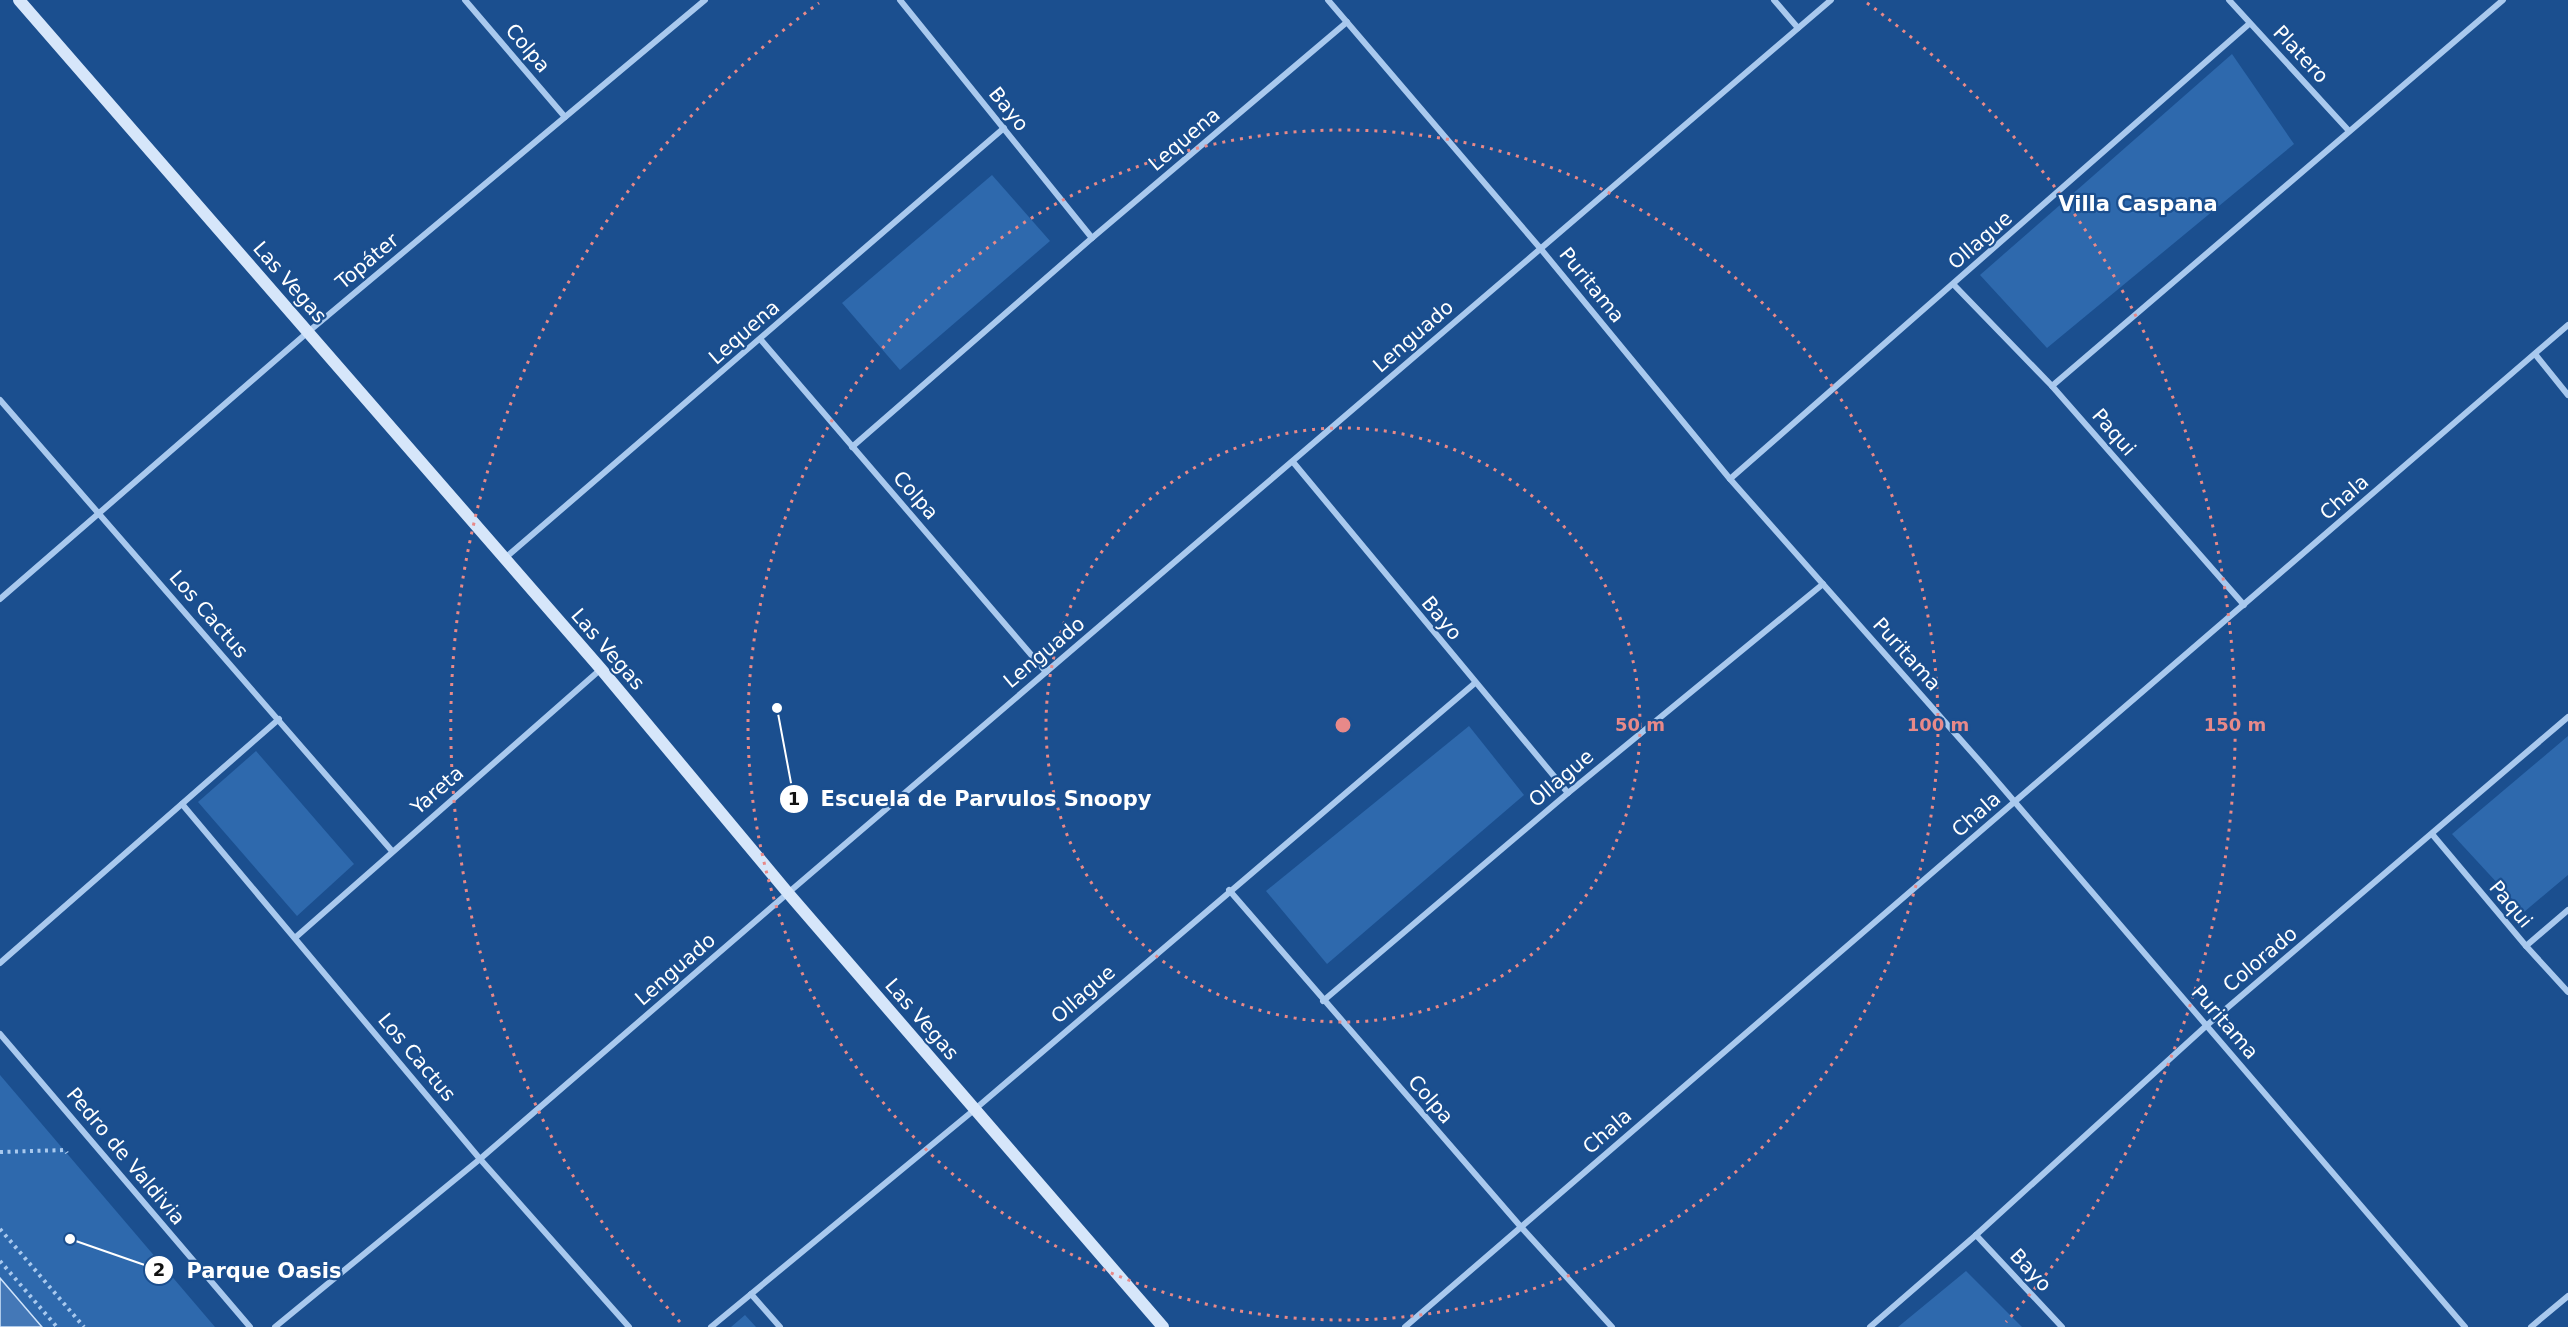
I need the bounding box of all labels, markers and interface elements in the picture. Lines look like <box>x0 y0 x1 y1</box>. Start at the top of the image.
street label: Colpa <box>501 19 555 77</box>
street label: Platero <box>2268 20 2334 88</box>
street label: Bayo <box>984 82 1034 136</box>
street label: Lequena <box>1143 102 1225 176</box>
district label: Villa Caspana <box>2058 192 2218 216</box>
street label: Ollague <box>1943 206 2017 274</box>
street label: Topáter <box>330 227 404 295</box>
street label: Las Vegas <box>248 236 332 328</box>
street label: Puritama <box>1554 242 1630 328</box>
street label: Lequena <box>704 295 784 369</box>
street label: Lenguado <box>1368 295 1458 377</box>
street label: Paqui <box>2087 404 2141 460</box>
street label: Colpa <box>888 466 944 524</box>
street label: Chala <box>2315 469 2373 525</box>
street label: Los Cactus <box>165 565 253 663</box>
street label: Bayo <box>1417 591 1467 645</box>
street label: Las Vegas <box>566 603 650 695</box>
street label: Lenguado <box>999 611 1089 693</box>
street label: Puritama <box>1868 613 1946 695</box>
text: 50 m <box>1615 714 1665 735</box>
text: 100 m <box>1907 714 1969 735</box>
text: 150 m <box>2204 714 2266 735</box>
centre of rings <box>1333 715 1353 735</box>
street label: Ollague <box>1524 744 1598 812</box>
street label: Yareta <box>405 761 468 820</box>
callout: Escuela de Parvulos Snoopy <box>779 779 1163 818</box>
street label: Chala <box>1947 786 2005 842</box>
text: Escuela de Parvulos Snoopy <box>821 787 1152 811</box>
text: 1 <box>788 788 800 809</box>
street label: Paqui <box>2484 875 2538 933</box>
street label: Colorado <box>2218 921 2302 997</box>
street label: Lenguado <box>630 928 720 1010</box>
street label: Ollague <box>1046 960 1120 1028</box>
street label: Las Vegas <box>880 973 964 1065</box>
street label: Puritama <box>2186 980 2264 1064</box>
street label: Los Cactus <box>373 1008 461 1106</box>
street label: Colpa <box>1403 1070 1459 1128</box>
street label: Pedro de Valdivia <box>62 1082 190 1230</box>
street label: Chala <box>1578 1103 1636 1159</box>
street label: Bayo <box>2005 1244 2057 1296</box>
callout: Parque Oasis <box>144 1251 353 1290</box>
text: 2 <box>153 1259 165 1280</box>
text: Parque Oasis <box>186 1259 342 1283</box>

